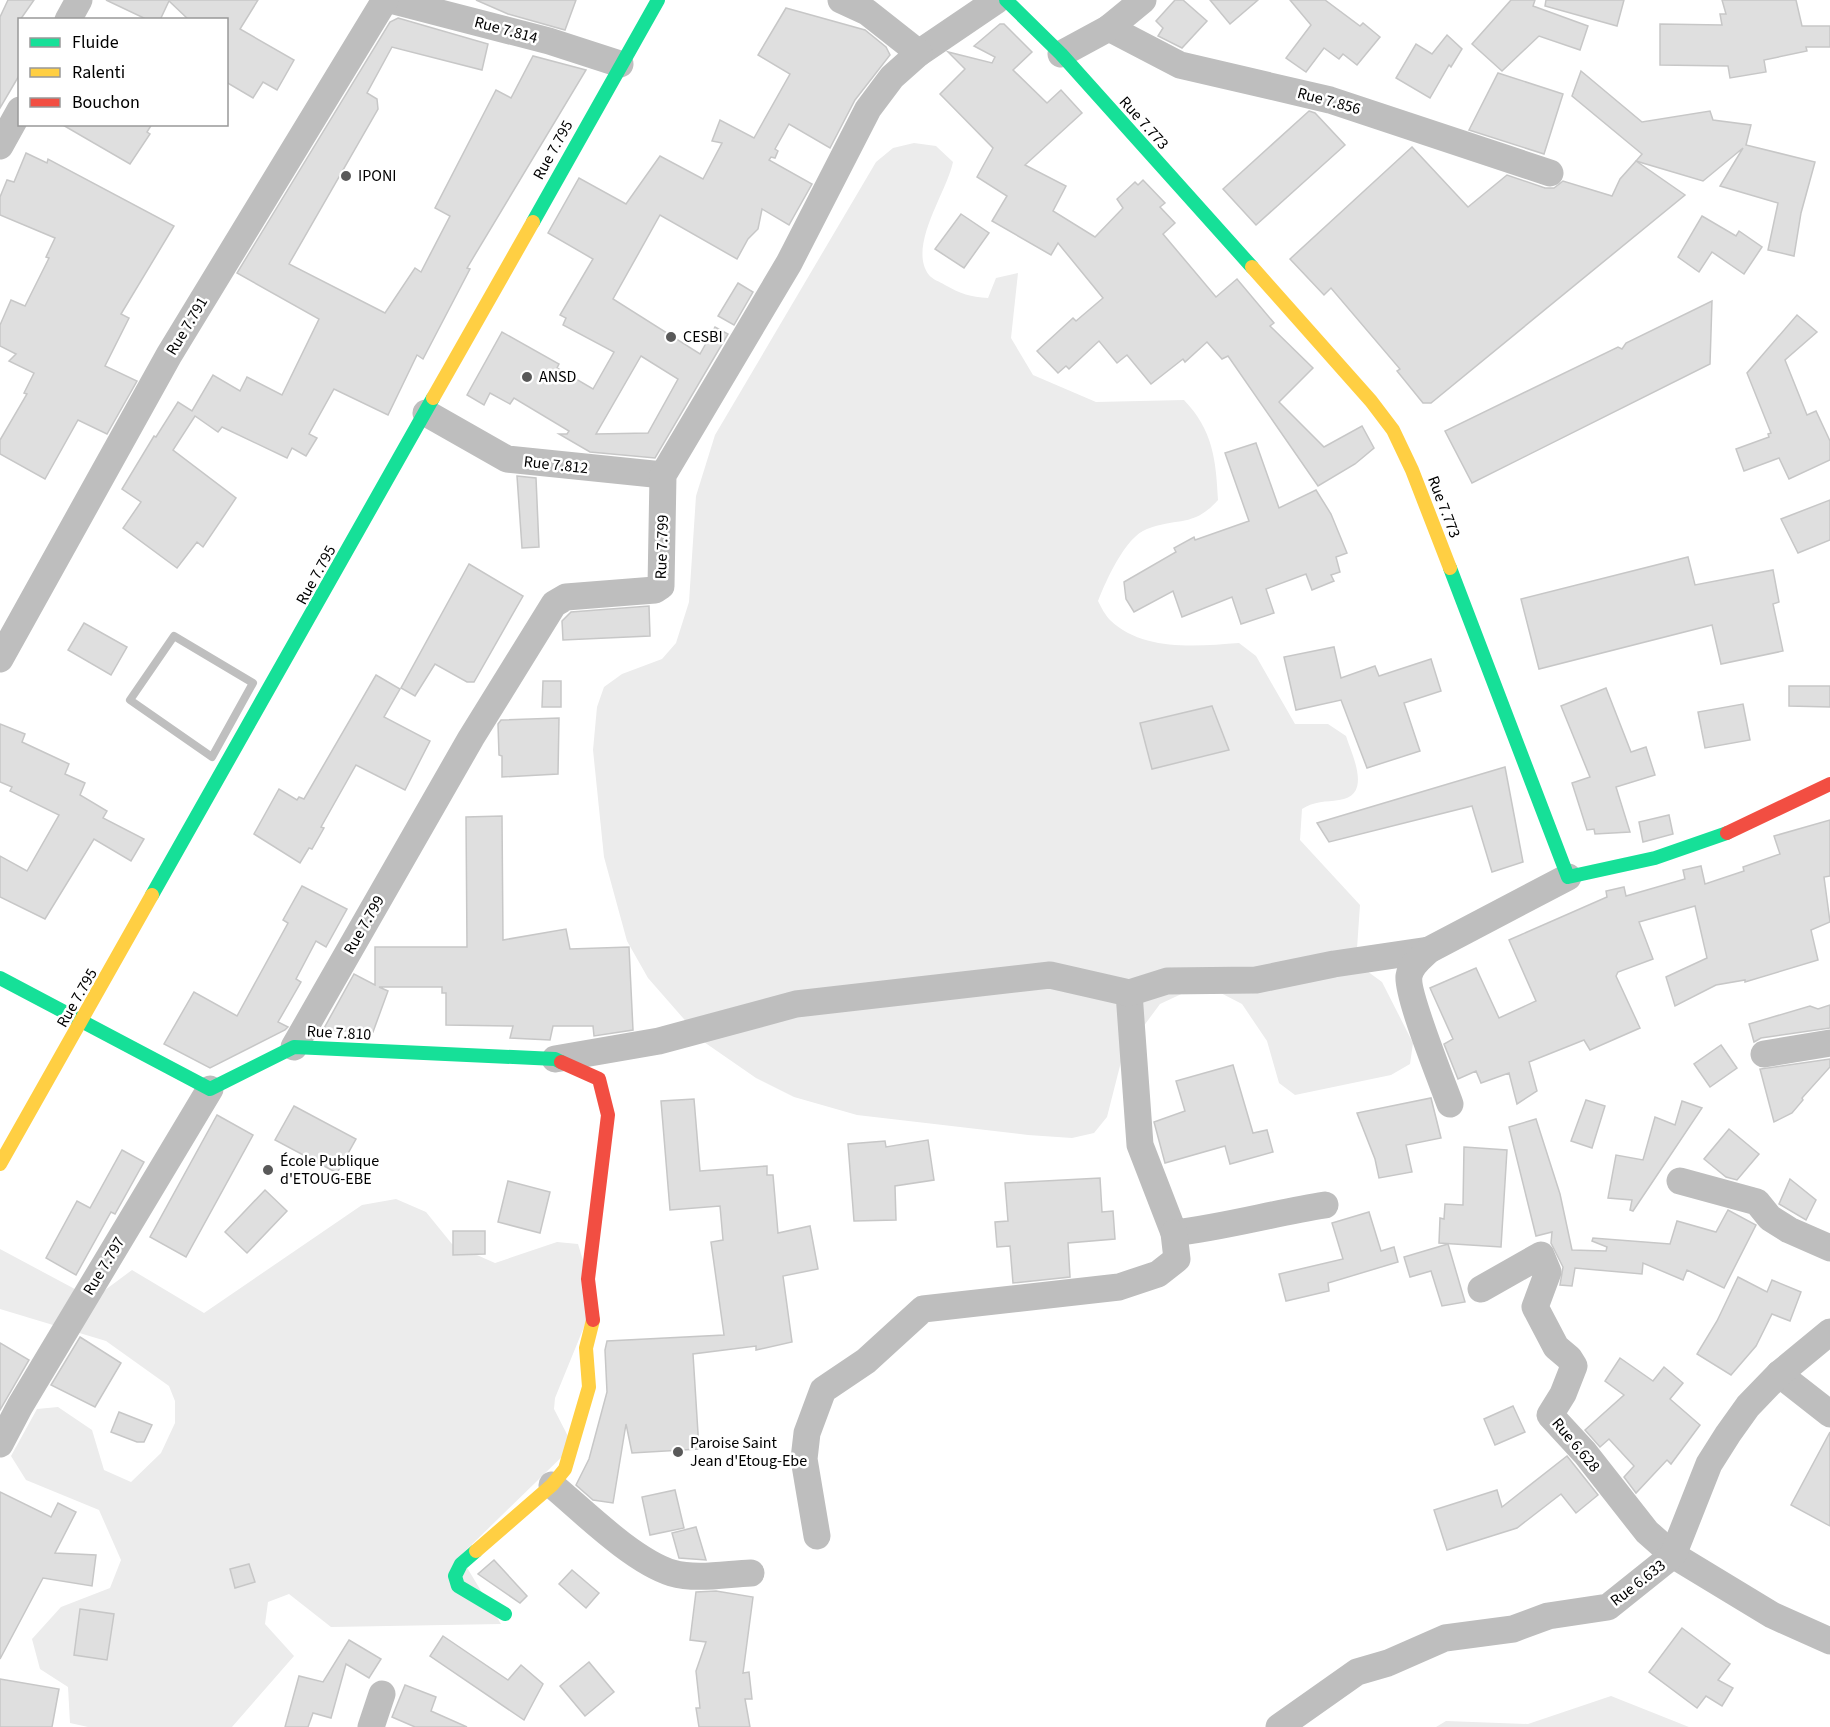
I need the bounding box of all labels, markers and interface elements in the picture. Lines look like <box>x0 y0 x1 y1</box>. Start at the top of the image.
street label: Rue 7.814 <box>472 11 540 49</box>
legend <box>18 18 228 126</box>
text: Fluide <box>72 30 119 55</box>
text: Ralenti <box>72 60 125 85</box>
street label: Rue 7.856 <box>1295 82 1363 120</box>
text: Bouchon <box>72 90 140 115</box>
street label: Rue 7.773 <box>1114 92 1174 154</box>
street label: Rue 7.795 <box>528 116 578 184</box>
place label: IPONI <box>358 165 396 187</box>
marker: IPONI <box>339 169 353 183</box>
street label: Rue 7.791 <box>161 293 213 359</box>
place label: CESBI <box>683 326 723 348</box>
marker: CESBI <box>664 330 678 344</box>
place label: ANSD <box>539 366 577 388</box>
marker: ANSD <box>520 370 534 384</box>
street label: Rue 7.812 <box>523 451 589 479</box>
street label: Rue 7.773 <box>1422 473 1466 541</box>
street label: Rue 7.799 <box>650 514 674 580</box>
street label: Rue 7.795 <box>291 541 341 609</box>
street label: Rue 7.799 <box>338 891 390 959</box>
street label: Rue 7.795 <box>51 964 103 1032</box>
street label: Rue 7.810 <box>306 1020 372 1046</box>
place label: École Publique d'ETOUG-EBE <box>280 1150 379 1190</box>
marker: École Publique d'ETOUG-EBE <box>261 1163 275 1177</box>
street label: Rue 7.797 <box>78 1233 130 1299</box>
street label: Rue 6.628 <box>1547 1413 1605 1477</box>
place label: Paroise Saint Jean d'Etoug-Ebe <box>690 1432 807 1472</box>
marker: Paroise Saint Jean d'Etoug-Ebe <box>671 1445 685 1459</box>
street label: Rue 6.633 <box>1606 1554 1670 1612</box>

